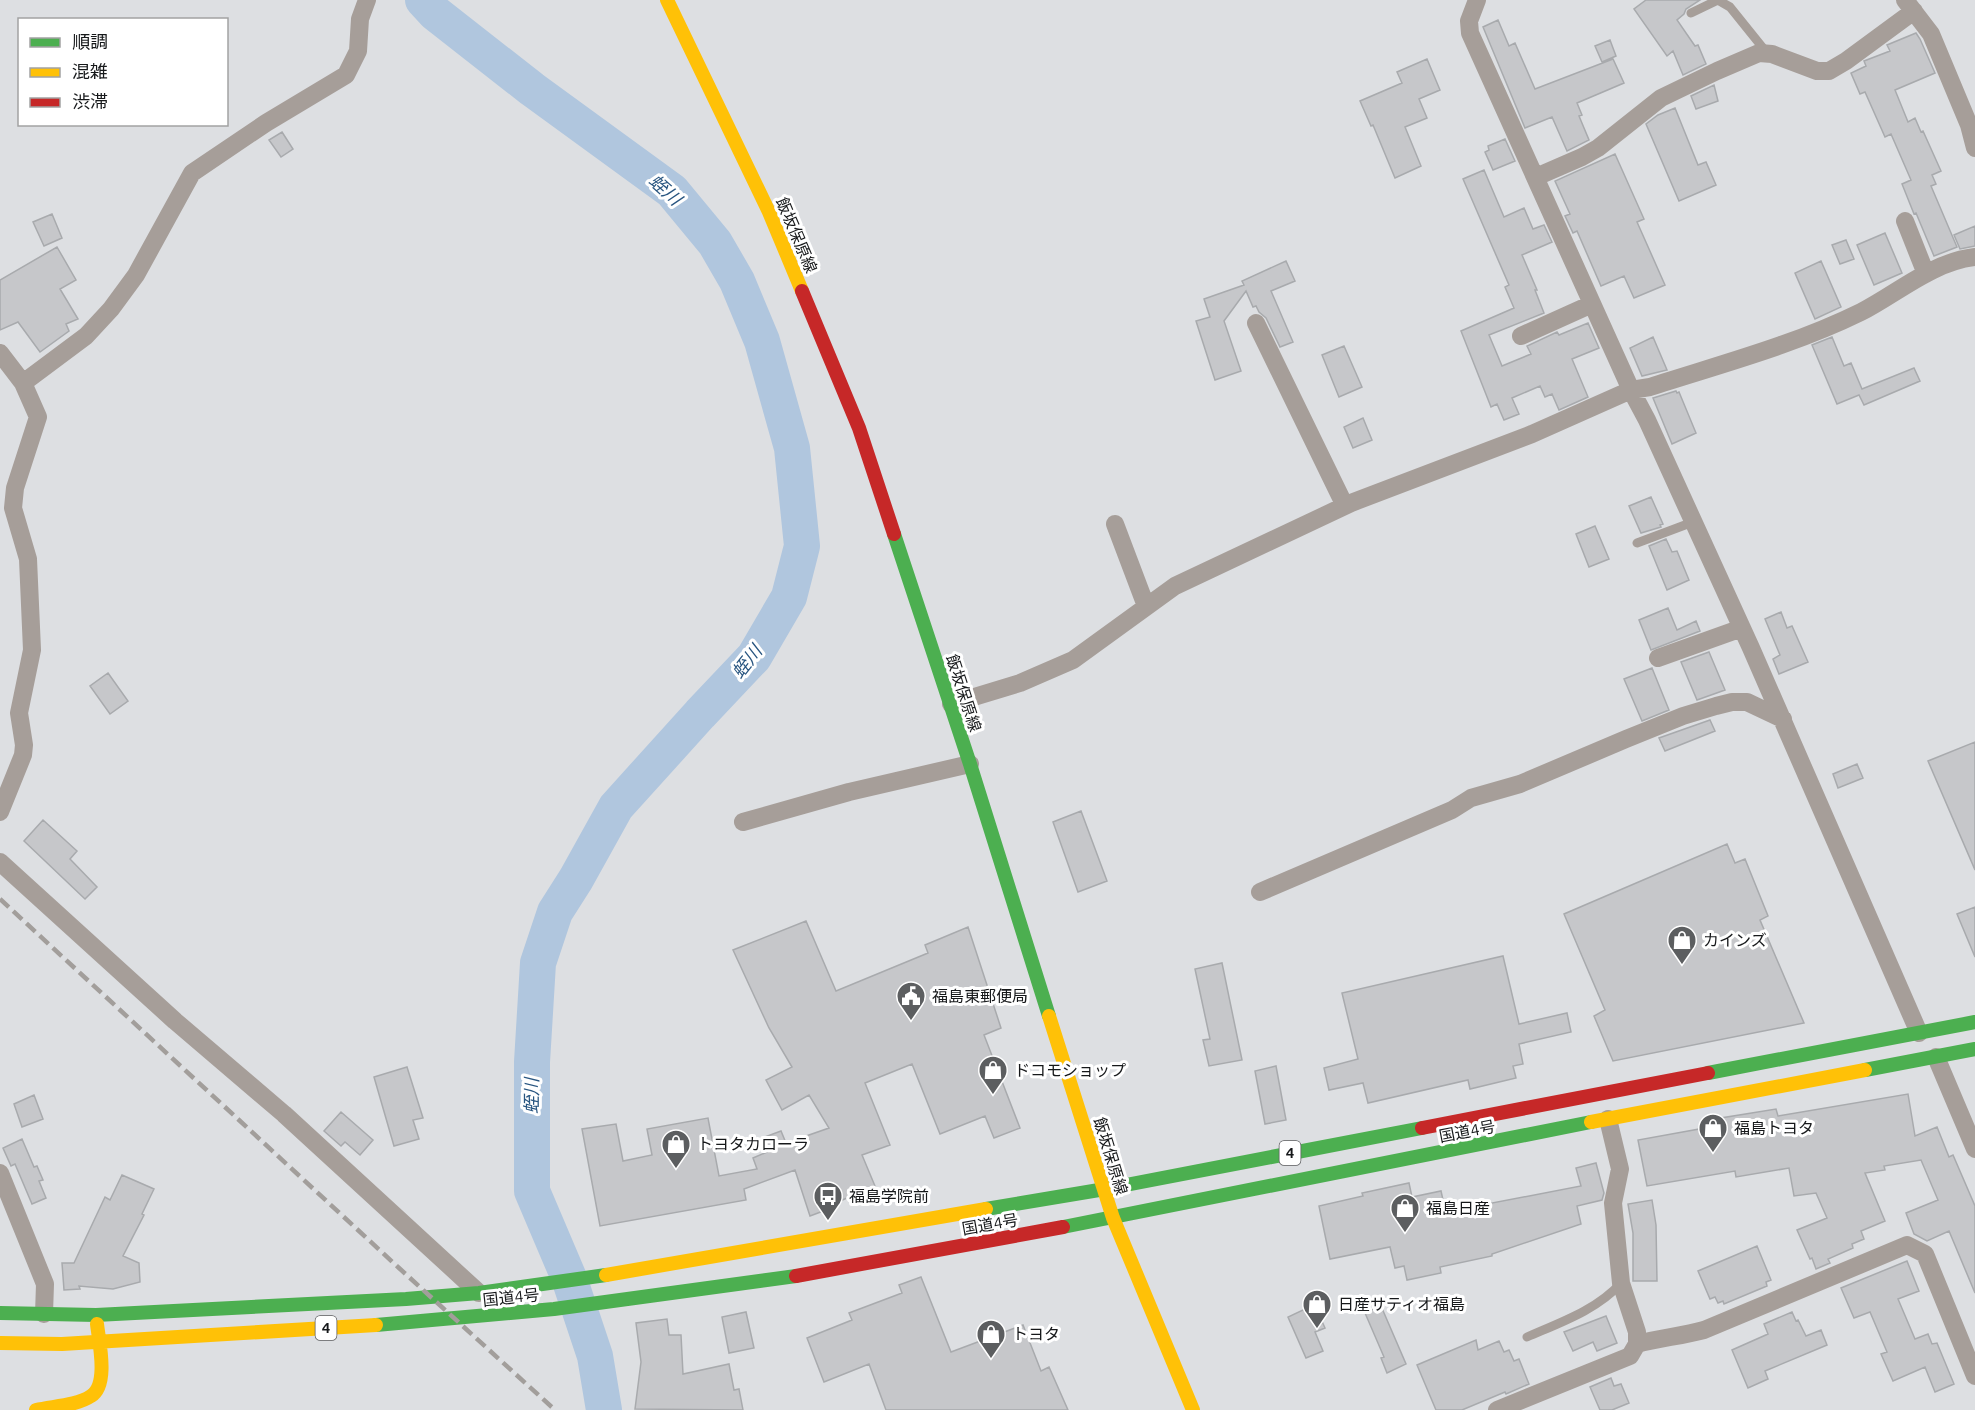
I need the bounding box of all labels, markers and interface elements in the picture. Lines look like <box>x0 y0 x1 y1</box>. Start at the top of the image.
legend <box>18 18 228 126</box>
text: 順調 <box>72 31 108 51</box>
text: 混雑 <box>72 61 108 81</box>
text: 渋滞 <box>72 91 108 111</box>
water label: 蛭川 <box>646 170 687 210</box>
street label: 飯坂保原線 <box>773 195 821 275</box>
water label: 蛭川 <box>727 639 766 682</box>
street label: 飯坂保原線 <box>943 652 985 734</box>
shop icon: カインズ <box>1666 924 1698 966</box>
place label: カインズ <box>1703 931 1767 949</box>
public building icon: 福島東郵便局 <box>895 980 927 1022</box>
place label: 福島東郵便局 <box>932 987 1028 1005</box>
shop icon: ドコモショップ <box>977 1054 1009 1096</box>
place label: ドコモショップ <box>1014 1061 1126 1079</box>
water label: 蛭川 <box>521 1076 541 1114</box>
shop icon: 福島トヨタ <box>1697 1112 1729 1154</box>
street label: 飯坂保原線 <box>1091 1115 1131 1197</box>
street label: 国道4号 <box>1437 1117 1497 1145</box>
place label: 福島トヨタ <box>1734 1119 1814 1137</box>
shop icon: トヨタカローラ <box>660 1128 692 1170</box>
place label: トヨタカローラ <box>697 1135 809 1153</box>
road number: 4 <box>1280 1141 1300 1165</box>
bus stop icon: 福島学院前 <box>812 1180 844 1222</box>
place label: 福島学院前 <box>849 1187 929 1205</box>
shop icon: 福島日産 <box>1389 1192 1421 1234</box>
place label: 福島日産 <box>1426 1199 1490 1217</box>
street label: 国道4号 <box>960 1210 1020 1238</box>
street label: 国道4号 <box>482 1285 540 1309</box>
shop icon: 日産サティオ福島 <box>1301 1288 1333 1330</box>
place label: 日産サティオ福島 <box>1338 1295 1465 1313</box>
road number: 4 <box>316 1316 336 1340</box>
shop icon: トヨタ <box>975 1318 1007 1360</box>
place label: トヨタ <box>1012 1325 1060 1343</box>

